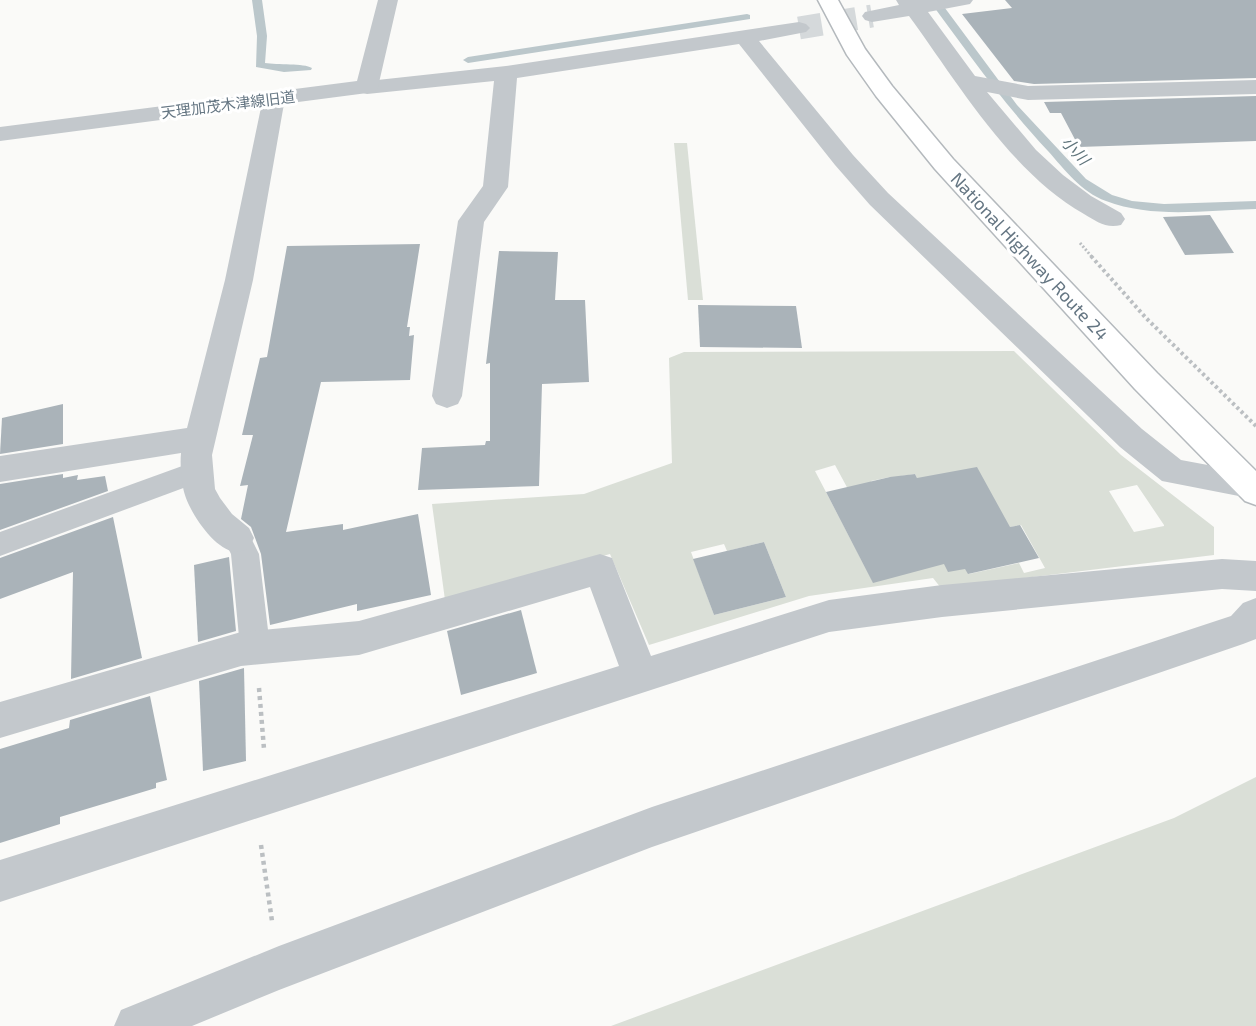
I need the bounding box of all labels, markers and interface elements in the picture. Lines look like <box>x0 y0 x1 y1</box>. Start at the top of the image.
street label: 天理加茂木津線旧道 <box>160 87 296 121</box>
water label: 小川 <box>1058 132 1095 170</box>
street label: National Highway Route 24 <box>946 168 1114 344</box>

